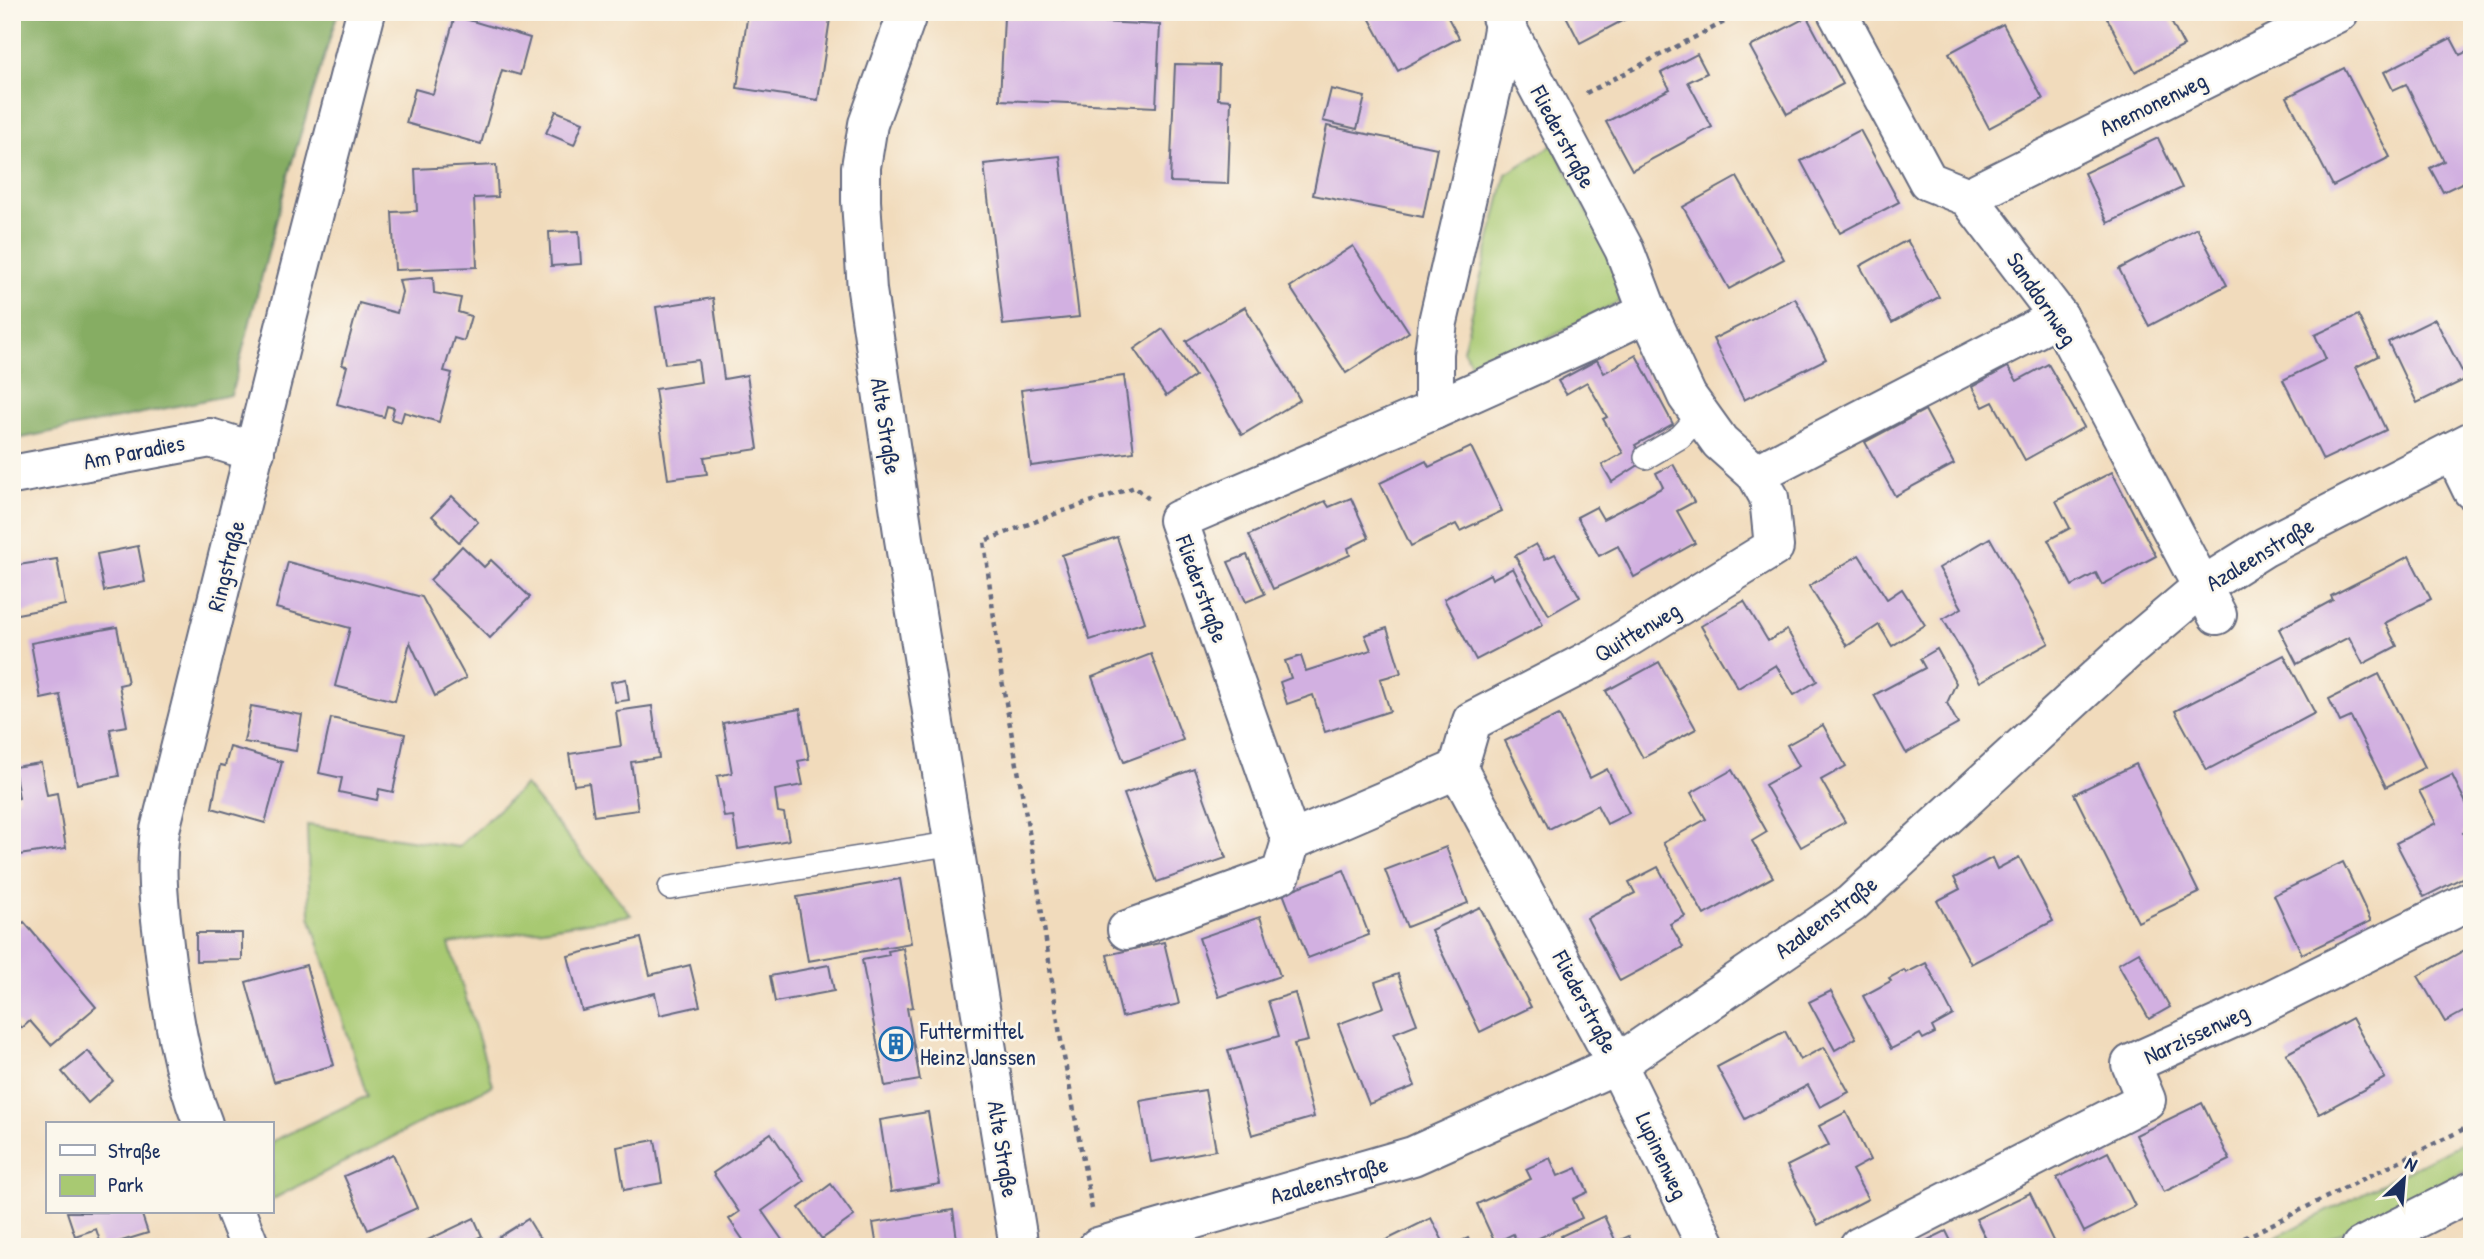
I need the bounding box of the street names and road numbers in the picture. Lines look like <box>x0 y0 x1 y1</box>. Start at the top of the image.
street label: Anemonenweg <box>2094 64 2212 143</box>
street label: Fliederstraße <box>1523 79 1603 193</box>
street label: Sanddornweg <box>2000 246 2085 352</box>
street label: Alte Straße <box>864 375 909 476</box>
street label: Am Paradies <box>81 427 187 476</box>
street label: Azaleenstraße <box>2200 509 2320 598</box>
street label: Ringstraße <box>199 517 252 614</box>
street label: Fliederstraße <box>1168 530 1236 647</box>
street label: Quittenweg <box>1588 594 1685 669</box>
street label: Azaleenstraße <box>1768 868 1883 965</box>
street label: Fliederstraße <box>1545 944 1625 1058</box>
street label: Narzissenweg <box>2138 996 2253 1071</box>
street label: Alte Straße <box>981 1098 1026 1199</box>
street label: Lupinenweg <box>1629 1107 1696 1204</box>
street label: Azaleenstraße <box>1266 1148 1391 1211</box>

